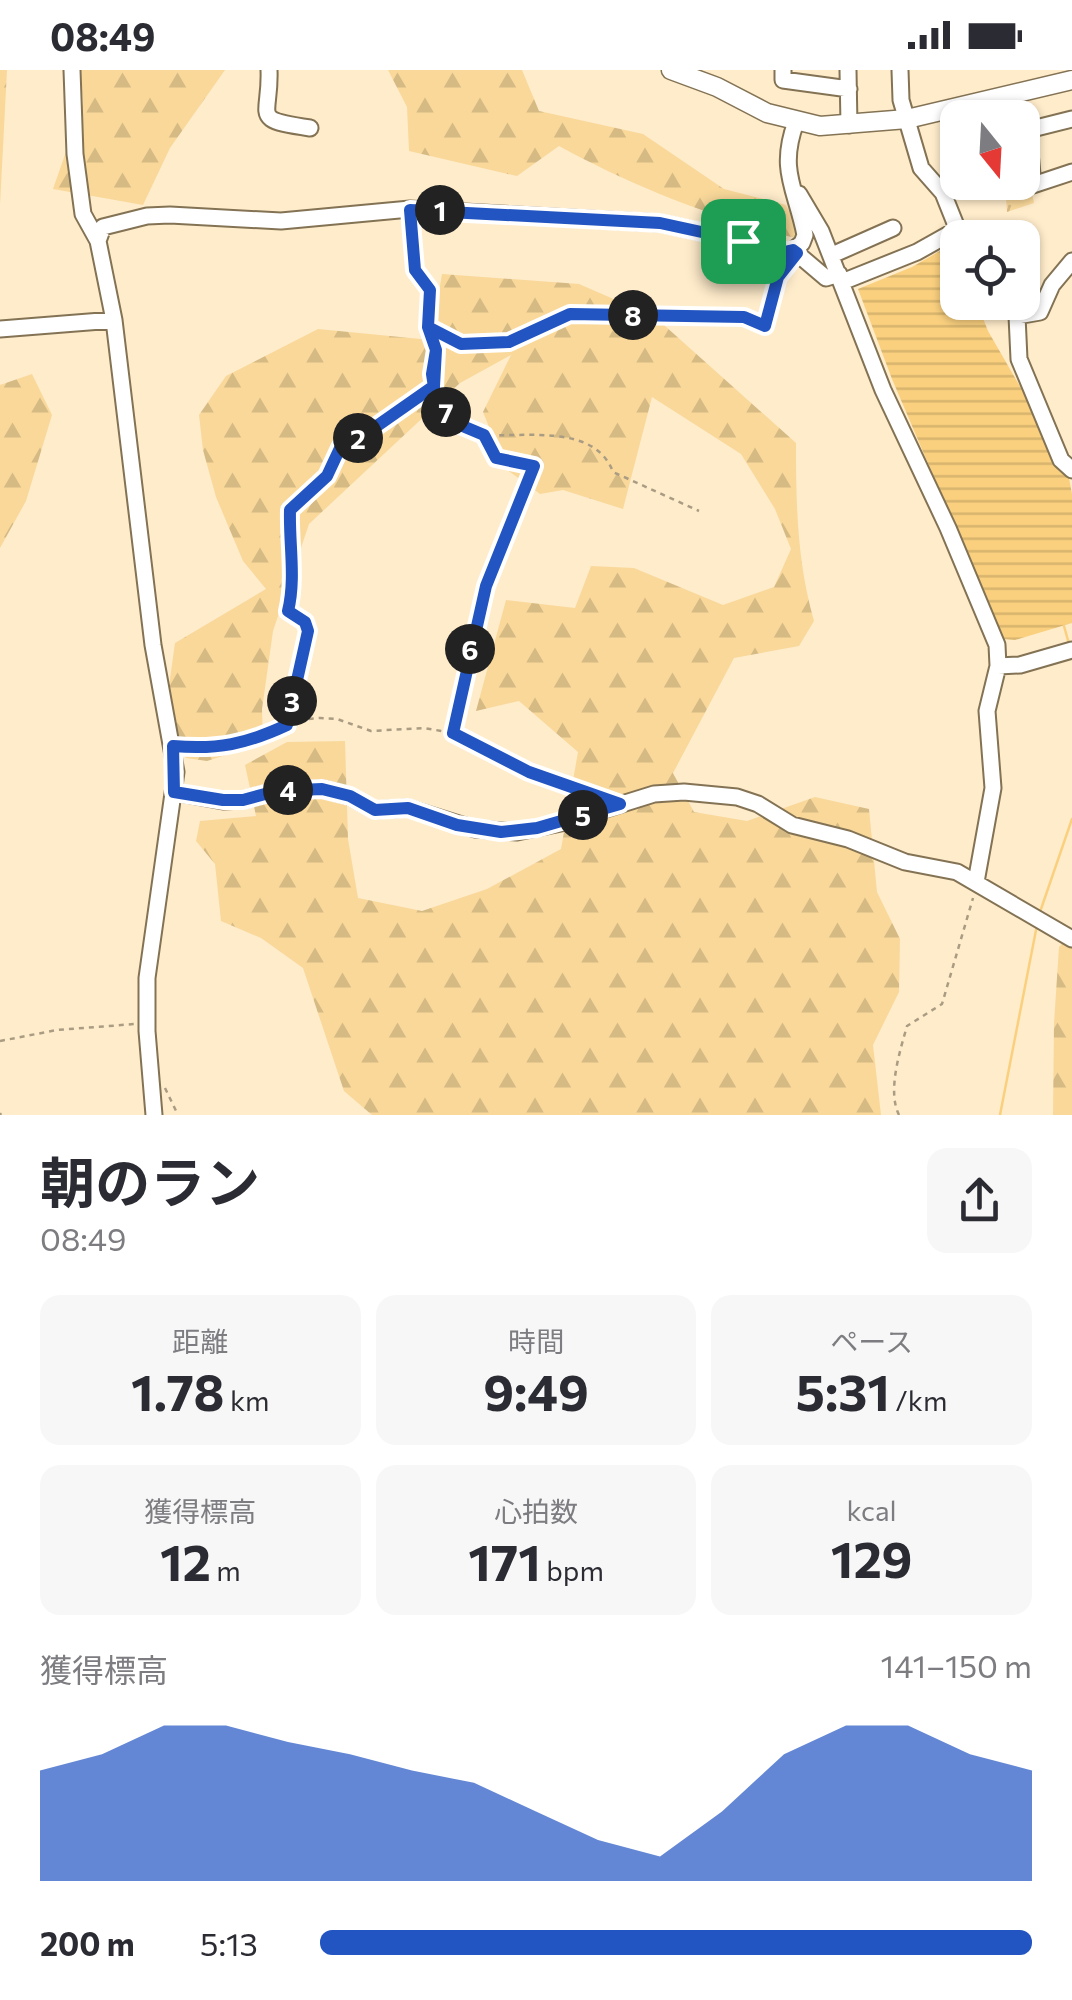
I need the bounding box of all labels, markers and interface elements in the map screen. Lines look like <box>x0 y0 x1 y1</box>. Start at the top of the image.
text: 08:49 <box>50 12 156 59</box>
north arrow <box>940 100 1040 200</box>
map controls <box>940 100 1040 320</box>
pin: 1 <box>415 185 465 235</box>
text: 1 <box>434 193 446 227</box>
pin <box>701 199 786 284</box>
icon: arrive <box>716 214 771 269</box>
button: locate <box>940 220 1040 320</box>
pin: 8 <box>608 290 658 340</box>
text: 8 <box>624 298 642 332</box>
pin: 7 <box>421 387 471 437</box>
text: 7 <box>438 395 454 429</box>
pin: 2 <box>333 413 383 463</box>
text: 2 <box>350 421 366 455</box>
pin: 6 <box>445 624 495 674</box>
text: 6 <box>461 632 479 666</box>
pin: 3 <box>267 676 317 726</box>
text: 3 <box>284 684 300 718</box>
pin: 4 <box>263 765 313 815</box>
text: 4 <box>279 773 297 807</box>
pin: 5 <box>558 790 608 840</box>
text: 5 <box>575 798 591 832</box>
text: 朝のラン <box>40 1147 260 1214</box>
button: share <box>927 1148 1032 1253</box>
text: 08:49 <box>40 1218 126 1258</box>
text: 距離 <box>172 1324 228 1358</box>
text: 時間 <box>508 1324 564 1358</box>
text: ペース <box>830 1324 913 1358</box>
text: 1.78 <box>131 1360 225 1421</box>
text: 9:49 <box>483 1360 589 1421</box>
text: 5:31 <box>796 1360 890 1421</box>
text: km <box>225 1383 270 1417</box>
text: /km <box>890 1383 947 1417</box>
text: kcal <box>847 1493 897 1527</box>
text: 獲得標高 <box>144 1494 256 1528</box>
text: 心拍数 <box>494 1494 578 1528</box>
text: 129 <box>831 1527 912 1588</box>
text: 12 <box>160 1530 211 1591</box>
text: 171 <box>468 1530 541 1591</box>
text: m <box>211 1553 241 1587</box>
text: bpm <box>541 1553 604 1587</box>
text: 141–150 m <box>881 1645 1032 1685</box>
text: 獲得標高 <box>40 1649 168 1689</box>
text: 200 m <box>40 1923 135 1963</box>
text: 5:13 <box>200 1923 258 1963</box>

